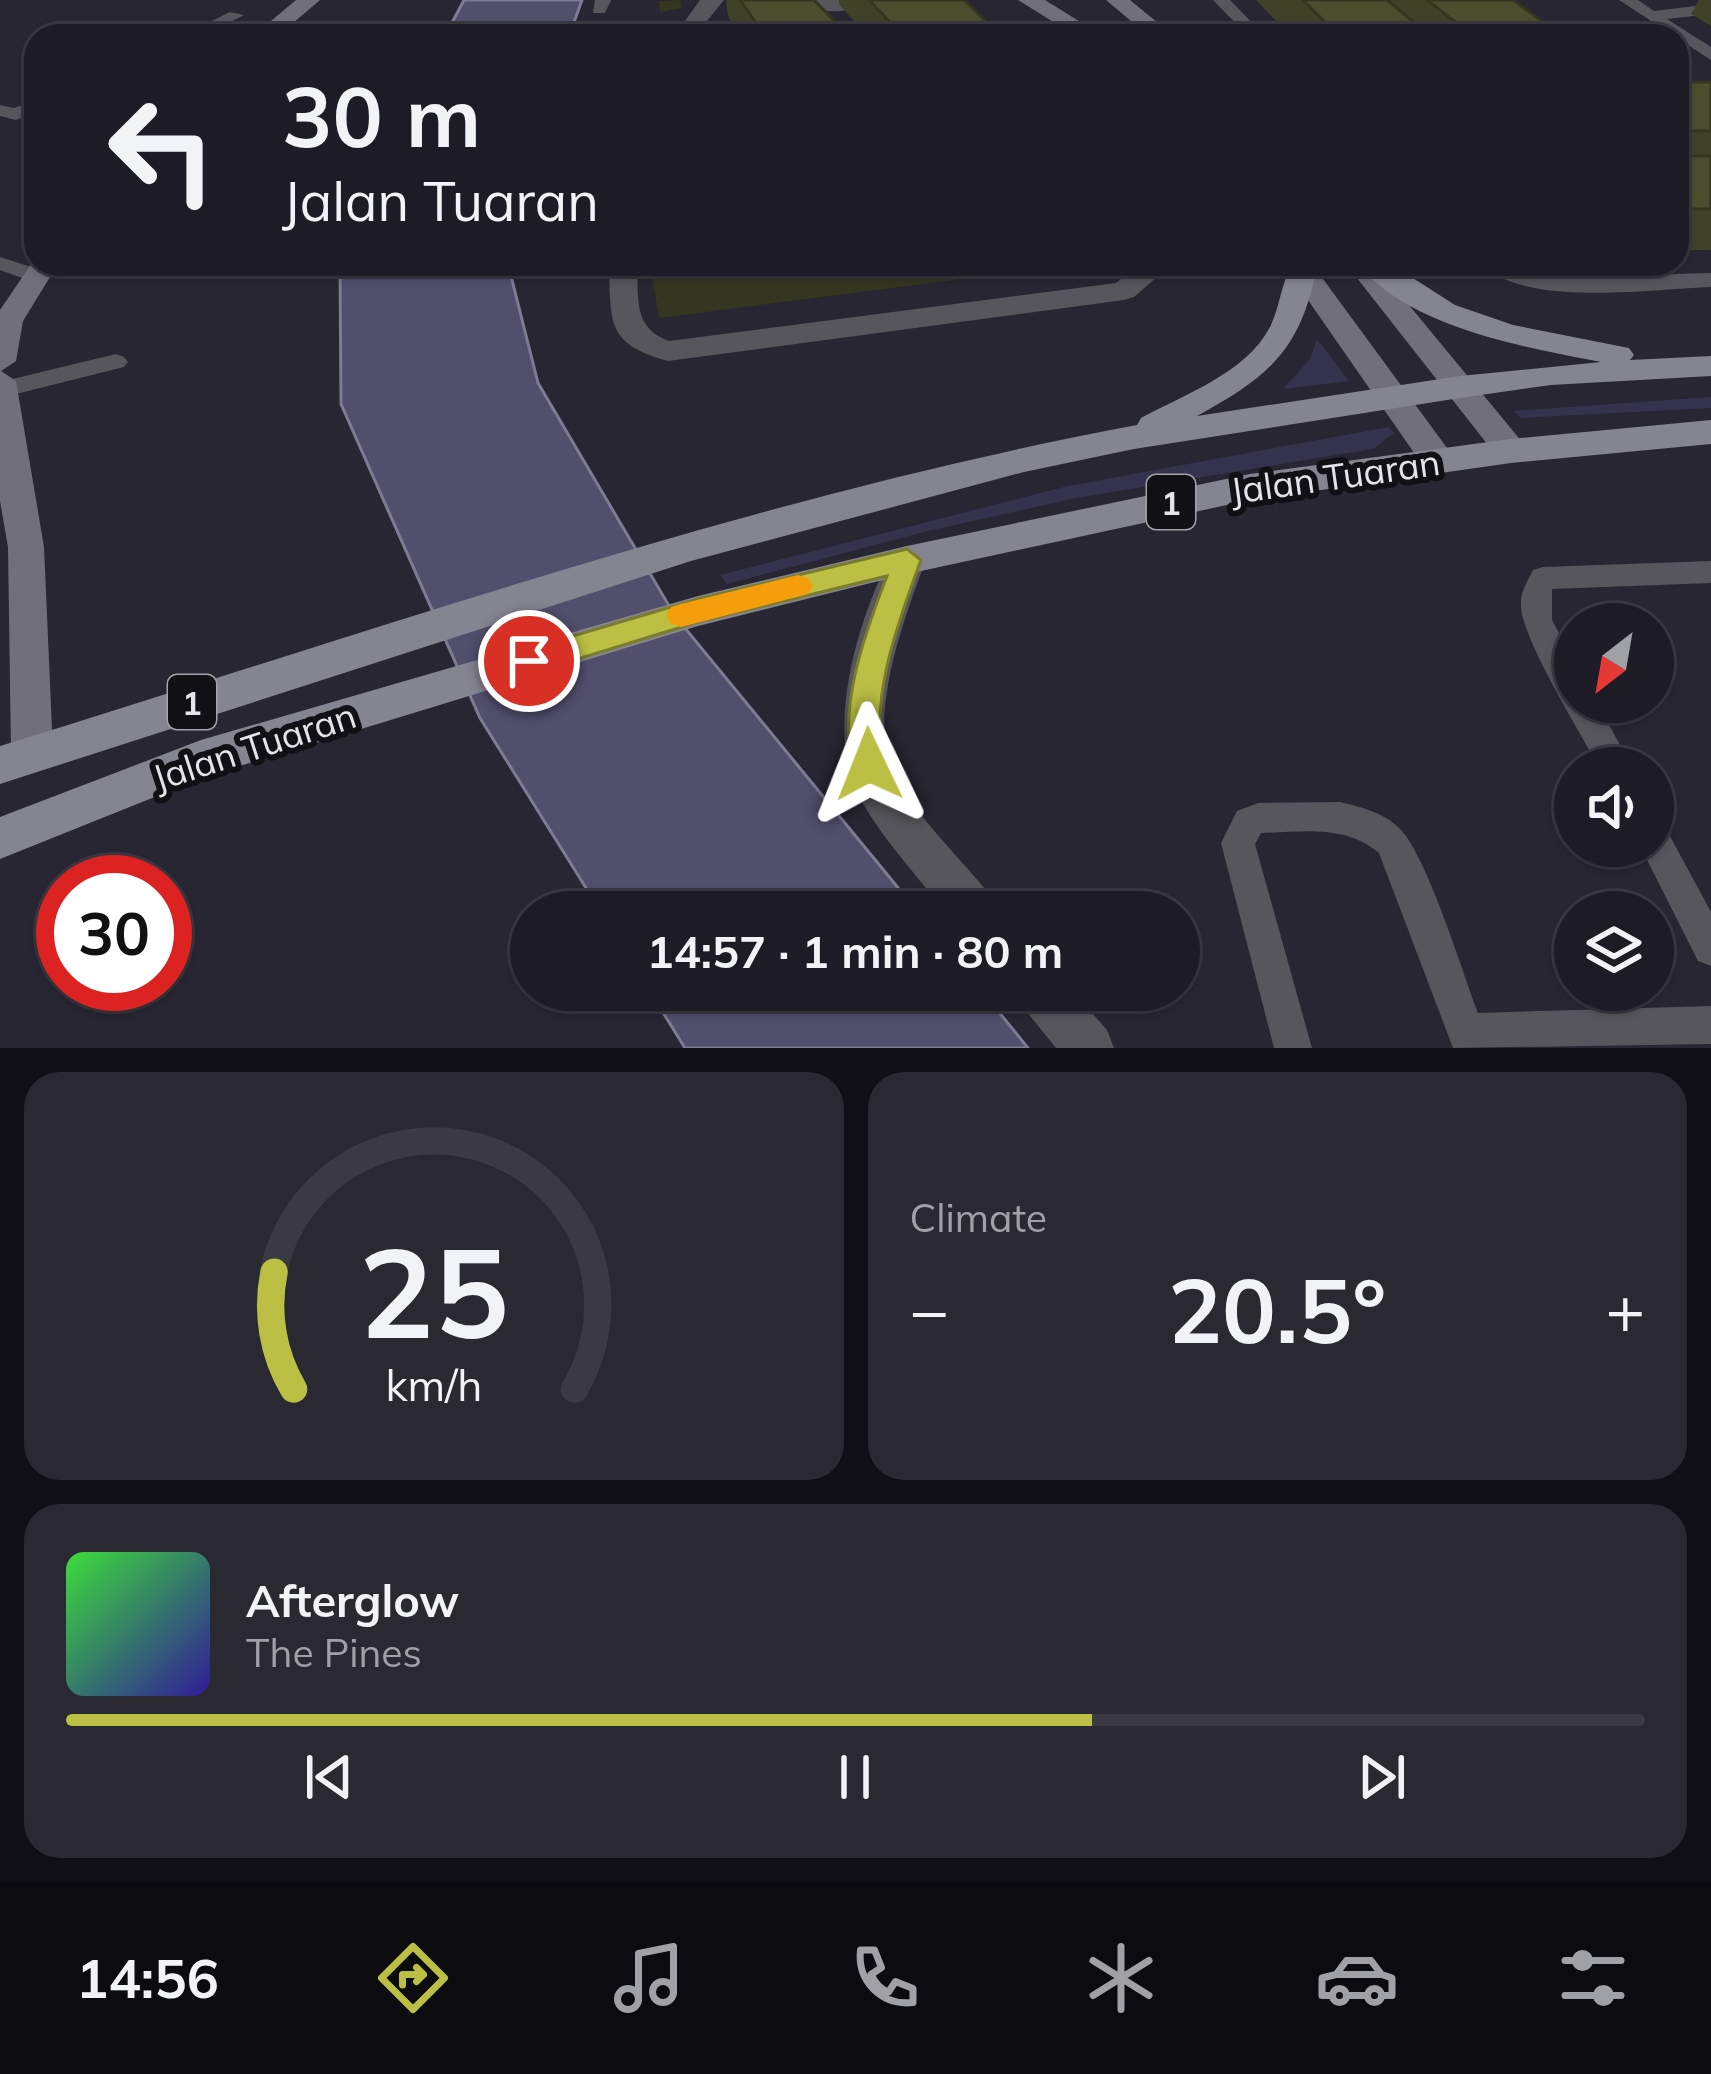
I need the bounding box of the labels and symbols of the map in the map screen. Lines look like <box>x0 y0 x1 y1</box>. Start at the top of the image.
street label: Jalan Tuaran <box>1227 439 1443 513</box>
road number: 1 <box>1147 475 1195 529</box>
north arrow <box>1554 603 1674 723</box>
pin <box>478 610 580 712</box>
road number: 1 <box>168 675 216 729</box>
street label: Jalan Tuaran <box>147 692 361 800</box>
position arrow <box>806 701 932 827</box>
speed limit sign: 30 <box>36 855 192 1011</box>

